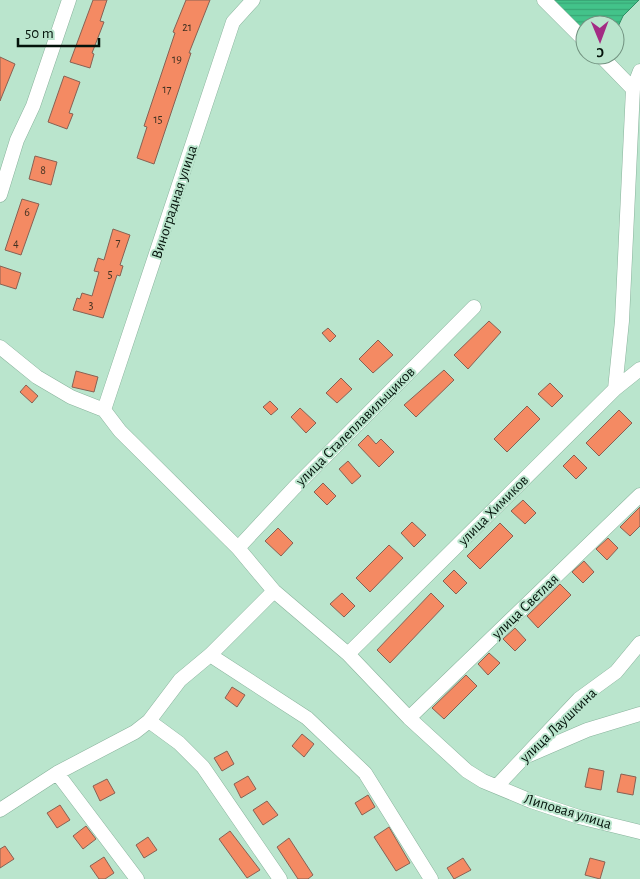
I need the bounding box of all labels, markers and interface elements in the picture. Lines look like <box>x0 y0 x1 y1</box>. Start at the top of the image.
scale bar <box>18 15 99 47</box>
north arrow <box>575 15 625 65</box>
house number: 21 <box>182 21 192 33</box>
text: 50 m <box>25 26 54 41</box>
text: С <box>596 45 604 59</box>
house number: 19 <box>172 53 182 65</box>
house number: 17 <box>162 83 172 95</box>
house number: 15 <box>153 113 163 125</box>
street label: Виноградная улица <box>149 143 200 261</box>
house number: 8 <box>40 164 46 176</box>
house number: 6 <box>24 206 30 218</box>
house number: 7 <box>115 236 121 248</box>
house number: 4 <box>13 237 19 249</box>
house number: 5 <box>107 268 113 280</box>
house number: 3 <box>89 299 94 311</box>
street label: улица Сталеплавильщиков <box>292 364 418 489</box>
street label: улица Химиков <box>455 472 531 549</box>
street label: улица Светлая <box>489 571 561 642</box>
street label: улица Лаушкина <box>516 685 600 766</box>
street label: Липовая улица <box>522 791 613 832</box>

